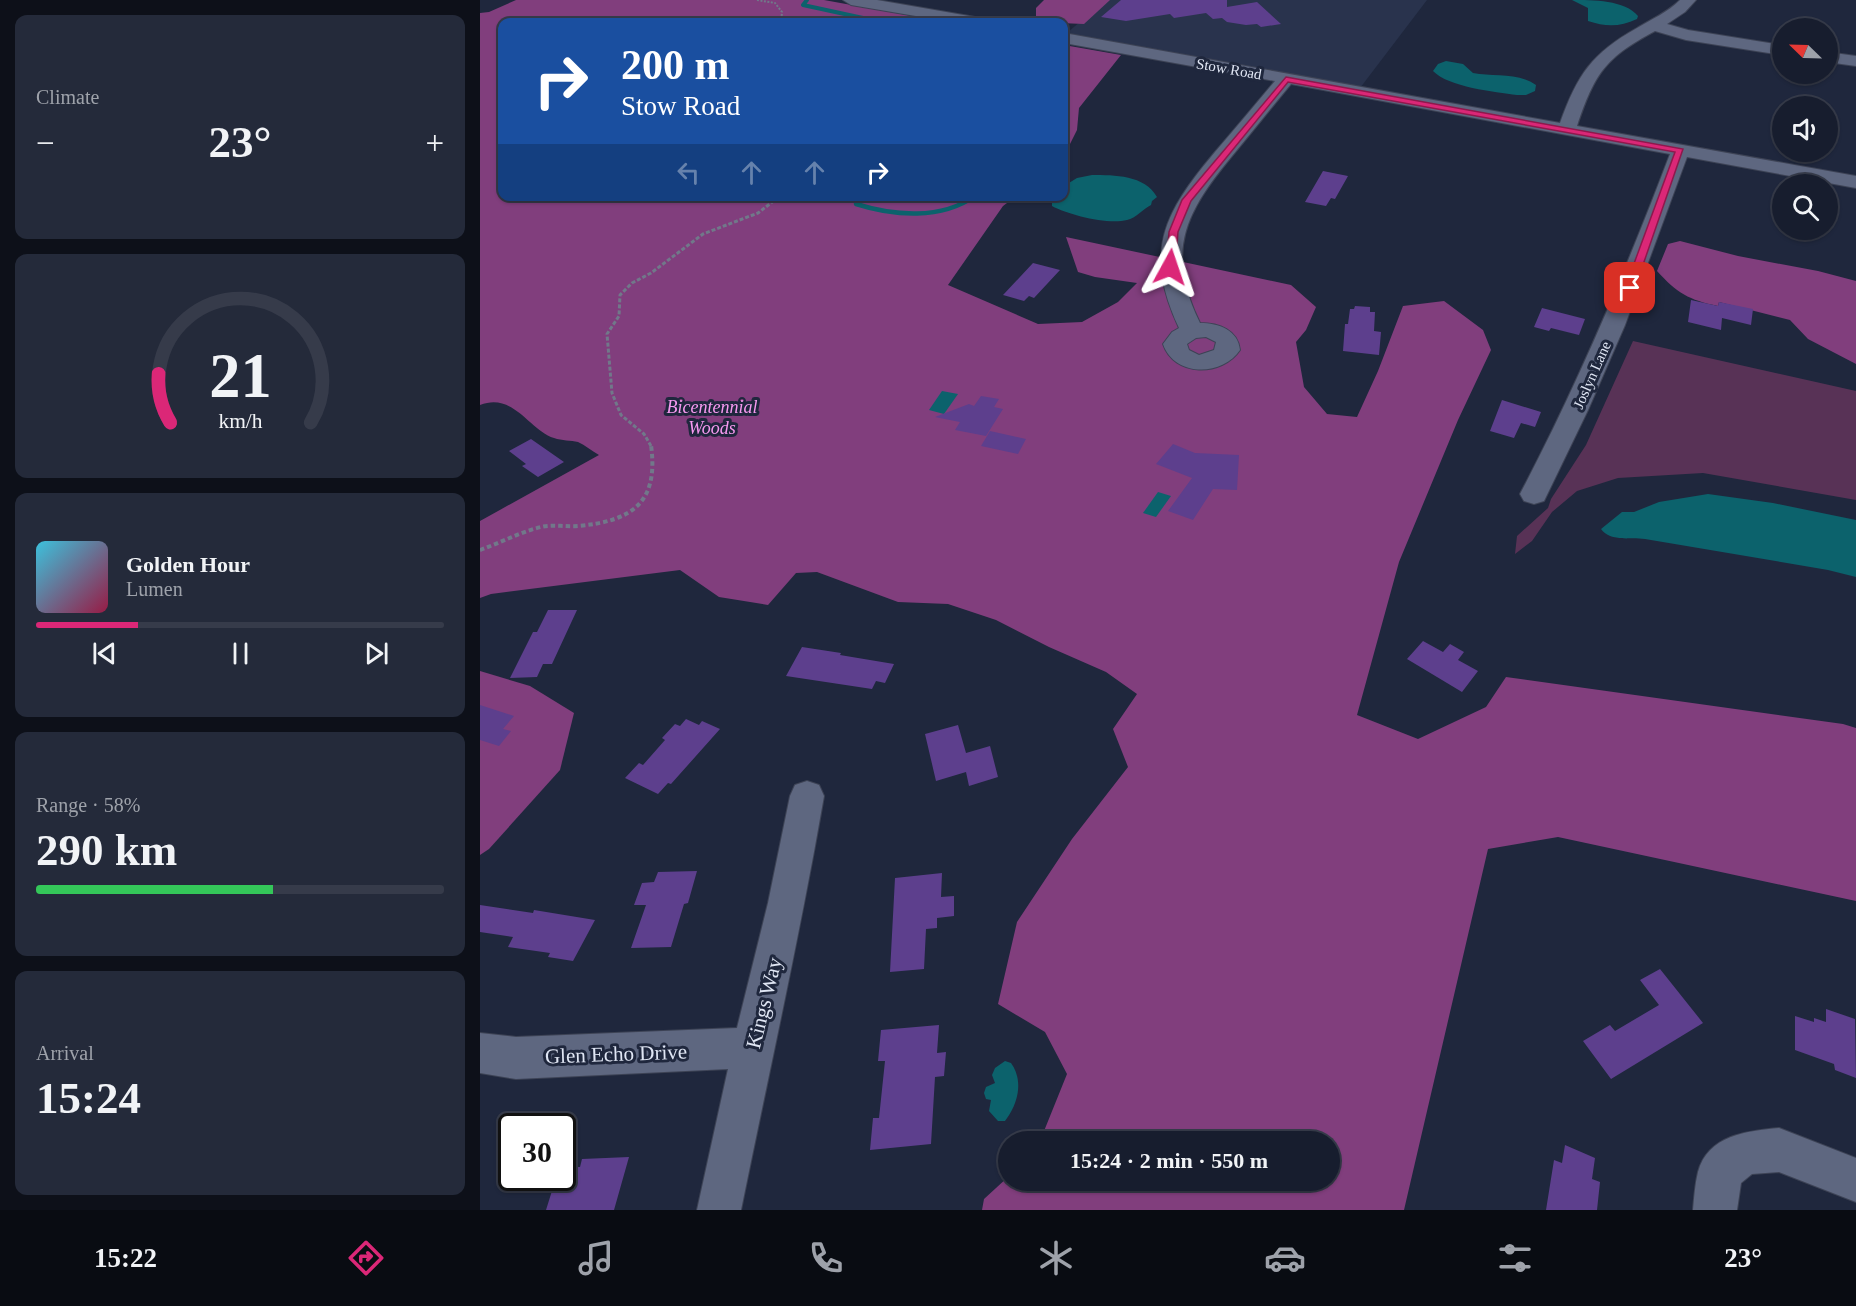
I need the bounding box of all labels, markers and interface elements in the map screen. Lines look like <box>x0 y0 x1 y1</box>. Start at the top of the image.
north arrow <box>1772 18 1838 84</box>
map controls <box>1772 18 1838 240</box>
icon: right <box>522 42 600 120</box>
text: 200 m <box>621 42 730 88</box>
street label: Stow Road <box>1195 55 1264 83</box>
text: Climate <box>36 86 99 108</box>
text: Stow Road <box>621 91 740 121</box>
button: sound <box>1772 96 1838 162</box>
text: 23° <box>209 117 272 167</box>
text: − <box>36 125 55 161</box>
text: + <box>425 125 444 161</box>
icon: left <box>672 156 705 189</box>
icon: ahead <box>735 156 768 189</box>
icon: ahead <box>798 156 831 189</box>
icon: right <box>861 156 894 189</box>
button: search <box>1772 174 1838 240</box>
position arrow <box>1138 235 1202 299</box>
pin <box>1604 262 1655 313</box>
icon: arrive <box>1613 271 1646 304</box>
street label: Joslyn Lane <box>1570 339 1614 411</box>
text: 21 <box>209 341 271 410</box>
park label: Bicentennial Woods <box>667 397 757 438</box>
text: km/h <box>218 409 262 433</box>
text: Golden Hour <box>126 552 250 577</box>
text: Lumen <box>126 578 183 600</box>
icon: previous <box>88 637 121 670</box>
icon: pause <box>224 637 257 670</box>
icon: next <box>360 637 393 670</box>
text: Range · 58% <box>36 794 140 816</box>
text: 290 km <box>36 825 177 875</box>
street label: Kings Way <box>741 954 787 1051</box>
street label: Glen Echo Drive <box>544 1040 688 1068</box>
text: Arrival <box>36 1042 94 1064</box>
text: 15:24 <box>36 1073 141 1123</box>
speed limit sign: 30 <box>498 1113 576 1191</box>
text: 15:24 · 2 min · 550 m <box>1070 1148 1268 1173</box>
icon: directions <box>345 1237 387 1279</box>
icon: music <box>575 1237 617 1279</box>
icon: phone <box>805 1237 847 1279</box>
icon: climate <box>1035 1237 1077 1279</box>
icon: car <box>1264 1237 1306 1279</box>
icon: filters <box>1494 1237 1536 1279</box>
text: 15:22 <box>94 1243 157 1273</box>
text: 23° <box>1724 1243 1762 1273</box>

